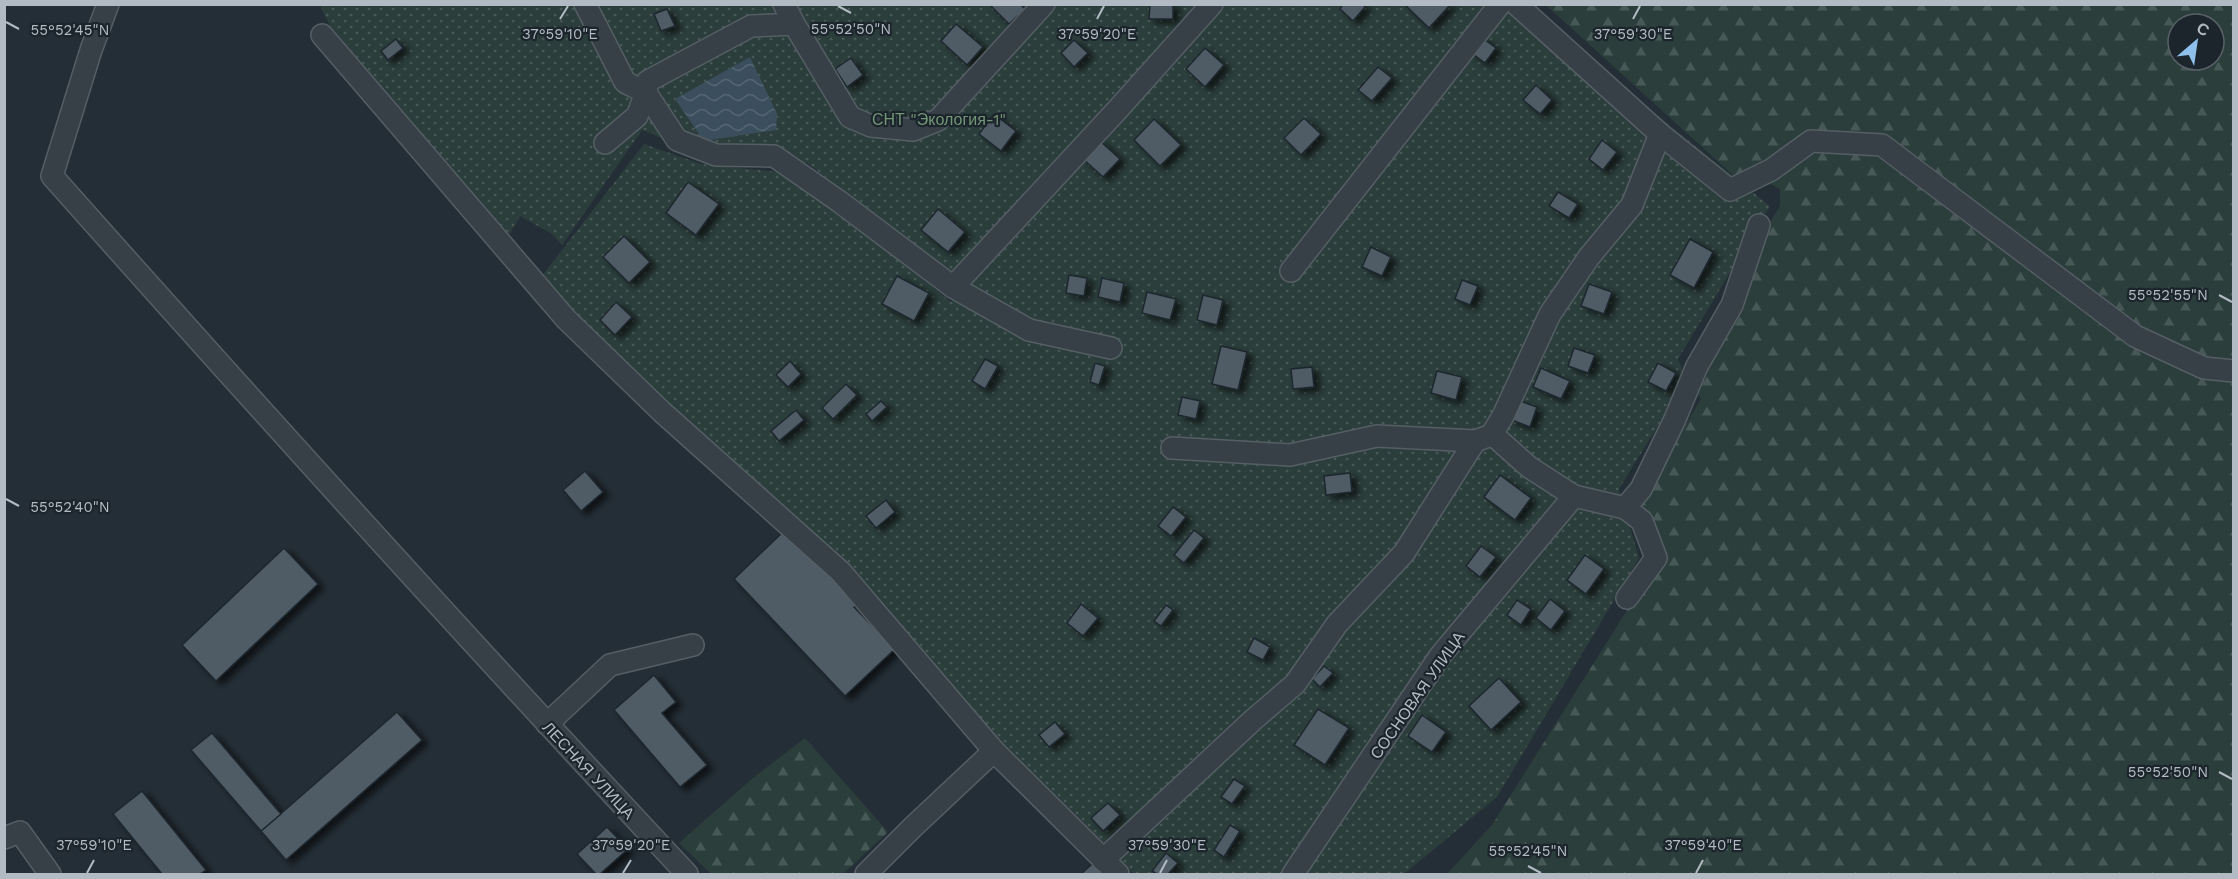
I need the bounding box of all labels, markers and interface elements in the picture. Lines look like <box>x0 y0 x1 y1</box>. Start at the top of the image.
north arrow <box>2166 12 2226 72</box>
text: С <box>2193 18 2213 41</box>
text: 55°52'50"N <box>811 20 891 38</box>
text: 55°52'45"N <box>31 21 109 39</box>
text: 37°59'10"E <box>522 25 598 43</box>
text: 37°59'20"E <box>1058 25 1136 43</box>
text: 37°59'30"E <box>1594 25 1672 43</box>
park label: СНТ "Экология-1" <box>872 110 1006 129</box>
text: 55°52'55"N <box>2128 286 2208 304</box>
text: 55°52'40"N <box>30 498 110 516</box>
street label: СОСНОВАЯ УЛИЦА <box>1366 628 1469 763</box>
street label: ЛЕСНАЯ УЛИЦА <box>539 718 639 823</box>
text: 55°52'50"N <box>2128 763 2208 781</box>
text: 37°59'10"E <box>56 836 132 854</box>
text: 37°59'20"E <box>592 836 670 854</box>
text: 37°59'30"E <box>1128 836 1206 854</box>
text: 37°59'40"E <box>1664 836 1742 854</box>
text: 55°52'45"N <box>1489 842 1567 860</box>

